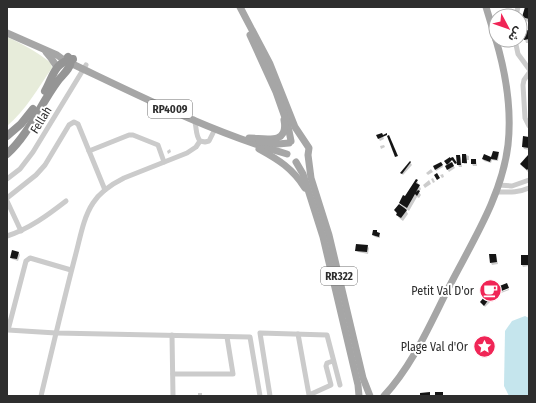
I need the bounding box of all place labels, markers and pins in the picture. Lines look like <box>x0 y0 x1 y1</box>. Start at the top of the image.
cafe icon: Petit Val D'or <box>477 278 503 304</box>
place label: Petit Val D'or <box>411 284 475 298</box>
place icon: Plage Val d'Or <box>471 334 497 360</box>
place label: Plage Val d'Or <box>401 340 469 354</box>

